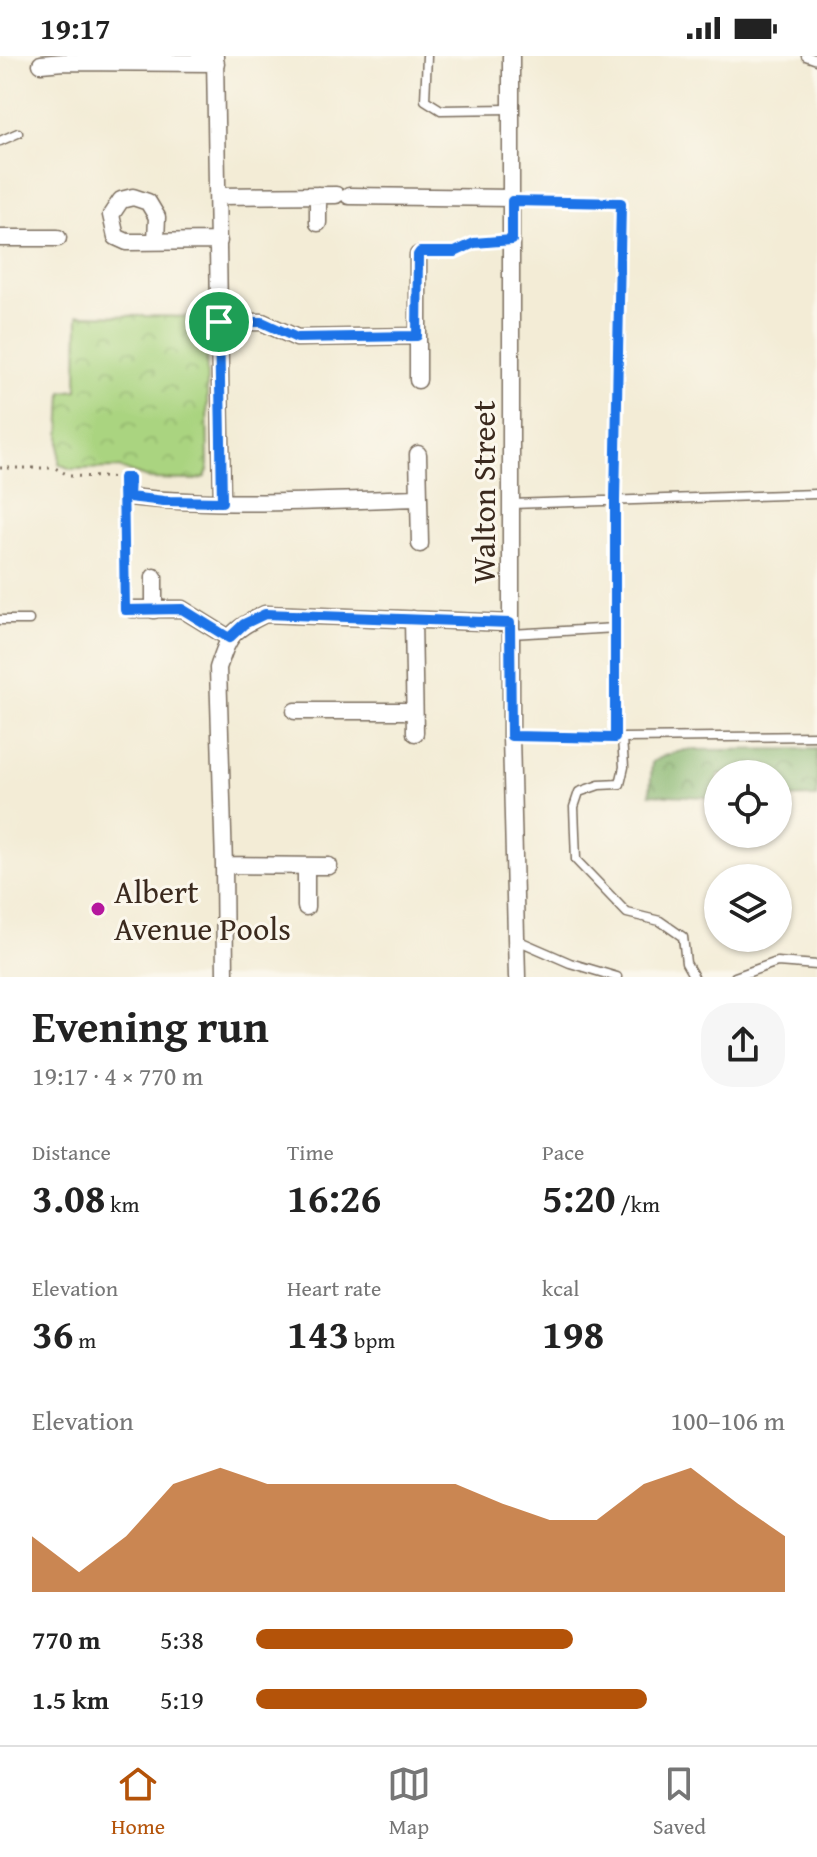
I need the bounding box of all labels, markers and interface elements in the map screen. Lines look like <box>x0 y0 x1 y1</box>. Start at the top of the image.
text: 19:17 <box>40 6 111 50</box>
pin <box>185 288 253 356</box>
icon: arrive <box>197 300 241 344</box>
street label: Walton Street <box>460 400 507 584</box>
map controls <box>704 760 792 952</box>
button: locate <box>704 760 792 848</box>
button: layers <box>704 864 792 952</box>
place label: Albert Avenue Pools <box>114 868 291 952</box>
marker: Albert Avenue Pools <box>89 900 107 918</box>
text: Evening run <box>32 994 269 1058</box>
button: share <box>701 1003 785 1087</box>
text: 19:17 · 4 × 770 m <box>32 1056 203 1095</box>
text: Distance <box>32 1136 111 1168</box>
text: Time <box>287 1136 334 1168</box>
text: Pace <box>542 1136 584 1168</box>
text: 3.08 <box>32 1168 105 1227</box>
text: 16:26 <box>287 1168 381 1227</box>
text: 5:20 <box>542 1168 615 1227</box>
text: km <box>105 1188 139 1220</box>
text: /km <box>615 1188 660 1220</box>
text: Elevation <box>32 1272 118 1304</box>
text: Heart rate <box>287 1272 381 1304</box>
text: kcal <box>542 1272 580 1304</box>
text: 36 <box>32 1304 73 1363</box>
text: 143 <box>287 1304 349 1363</box>
text: 198 <box>542 1304 604 1363</box>
text: m <box>73 1324 96 1356</box>
text: bpm <box>349 1324 395 1356</box>
text: Elevation <box>32 1401 134 1440</box>
text: 100–106 m <box>671 1401 785 1440</box>
text: 770 m <box>32 1620 100 1659</box>
text: 5:38 <box>160 1620 204 1659</box>
text: 1.5 km <box>32 1680 109 1719</box>
text: 5:19 <box>160 1680 204 1719</box>
tab: Home <box>111 1762 165 1842</box>
tab: Map <box>387 1762 431 1842</box>
tab: Saved <box>653 1762 706 1842</box>

